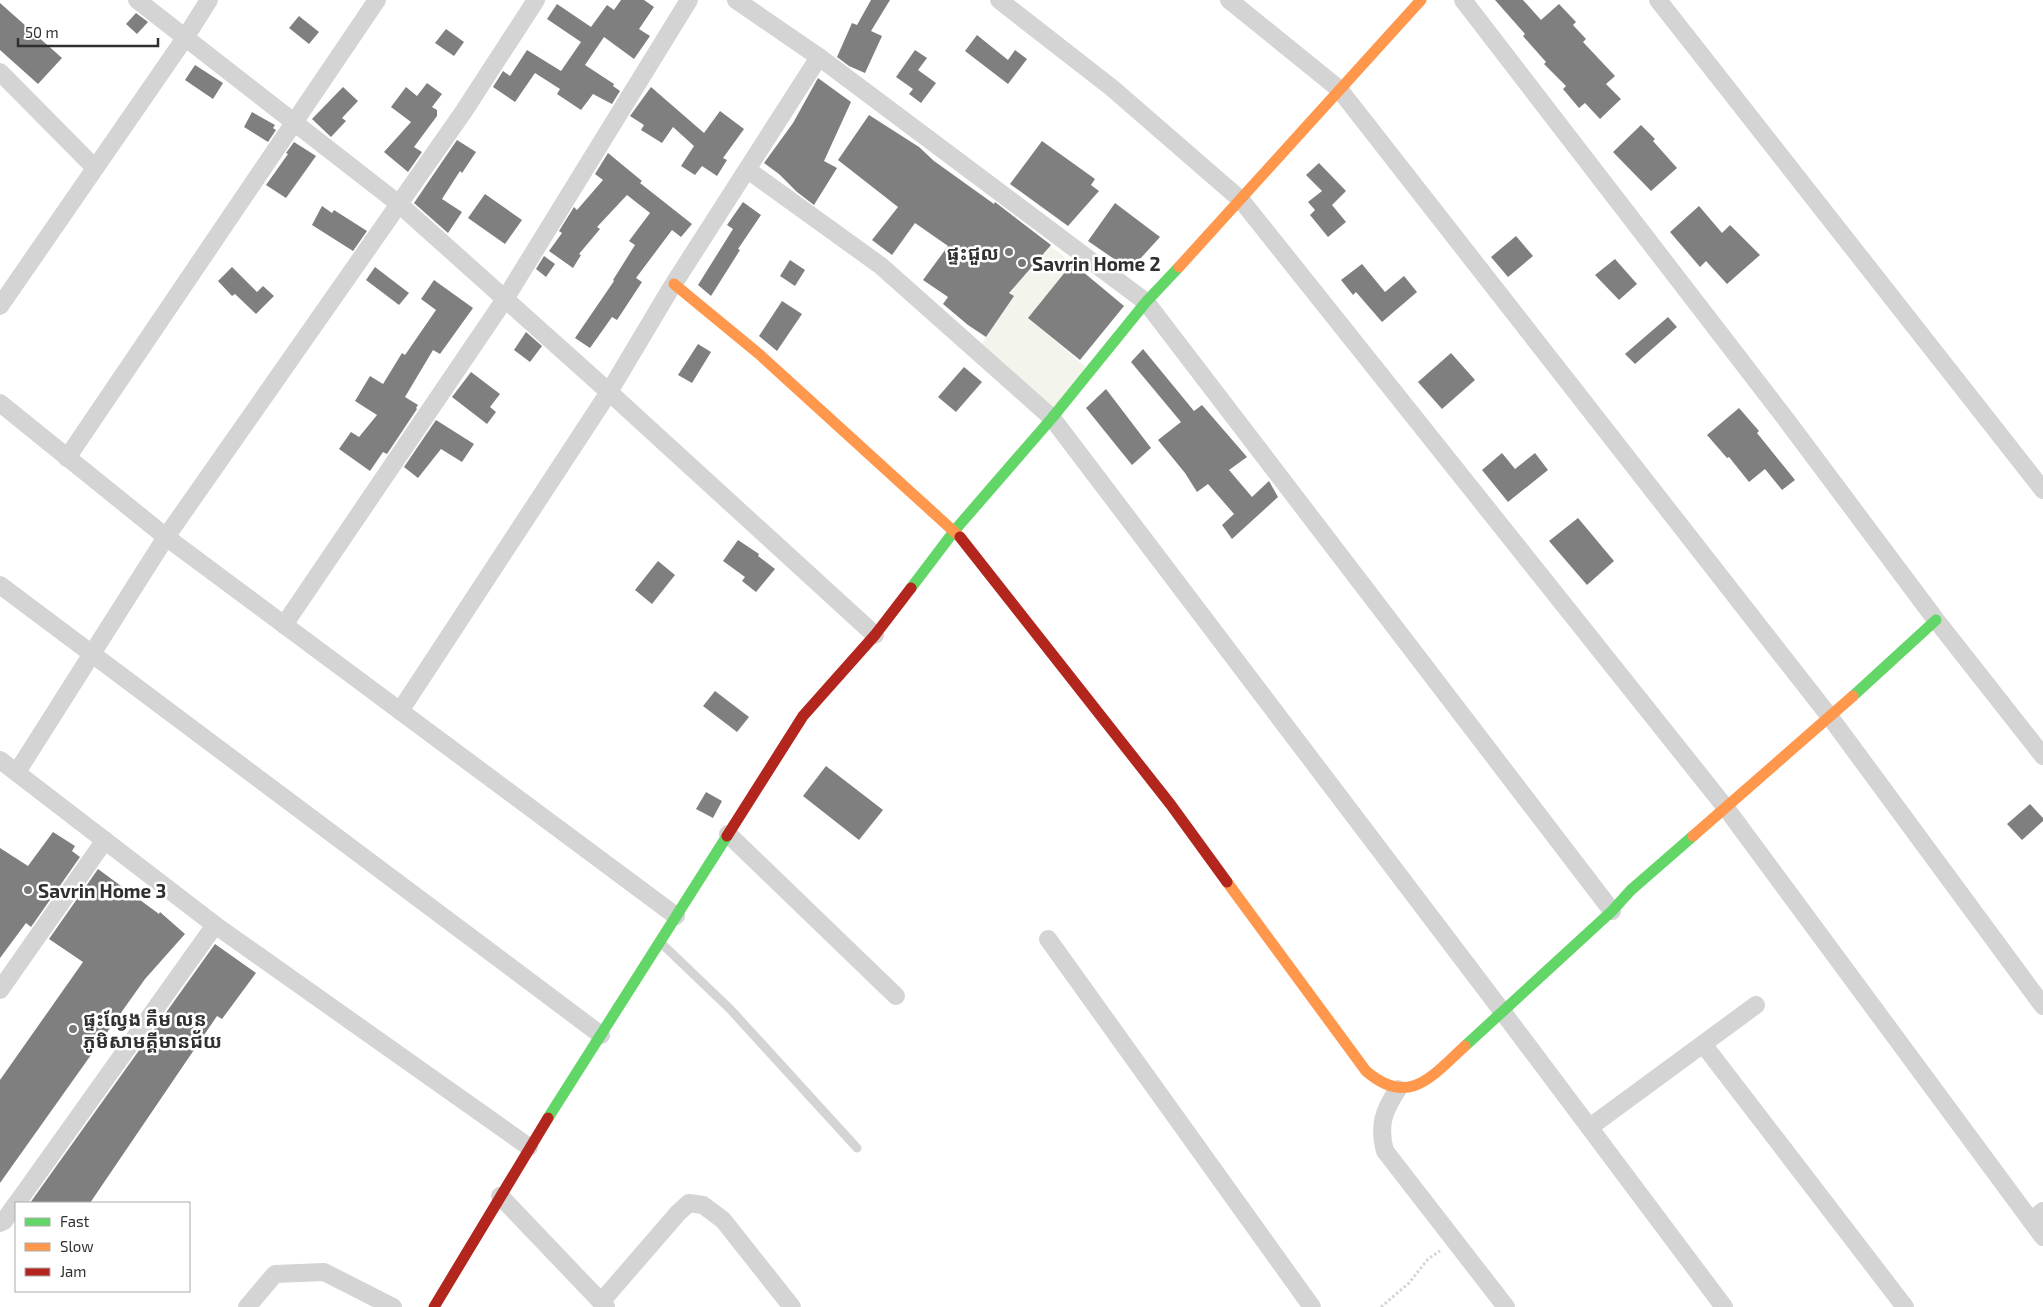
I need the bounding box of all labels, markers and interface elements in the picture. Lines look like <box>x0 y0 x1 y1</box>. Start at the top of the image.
scale bar <box>18 15 158 47</box>
text: 50 m <box>25 23 59 41</box>
place label: ផ្ទះជួល <box>947 241 999 265</box>
marker: ផ្ទះជួល <box>1003 246 1015 258</box>
place label: Savrin Home 2 <box>1032 252 1160 275</box>
marker: Savrin Home 2 <box>1016 257 1028 269</box>
place label: Savrin Home 3 <box>38 879 166 902</box>
marker: Savrin Home 3 <box>22 884 34 896</box>
place label: ផ្ទះល្វែង គឹម លន ភូមិសាមគ្គីមានជ័យ <box>83 1007 222 1053</box>
marker: ផ្ទះល្វែង គឹម លន ភូមិសាមគ្គីមានជ័យ <box>67 1023 79 1035</box>
legend <box>15 1202 190 1292</box>
text: Fast <box>60 1212 90 1230</box>
text: Slow <box>60 1237 94 1255</box>
text: Jam <box>60 1262 86 1280</box>

